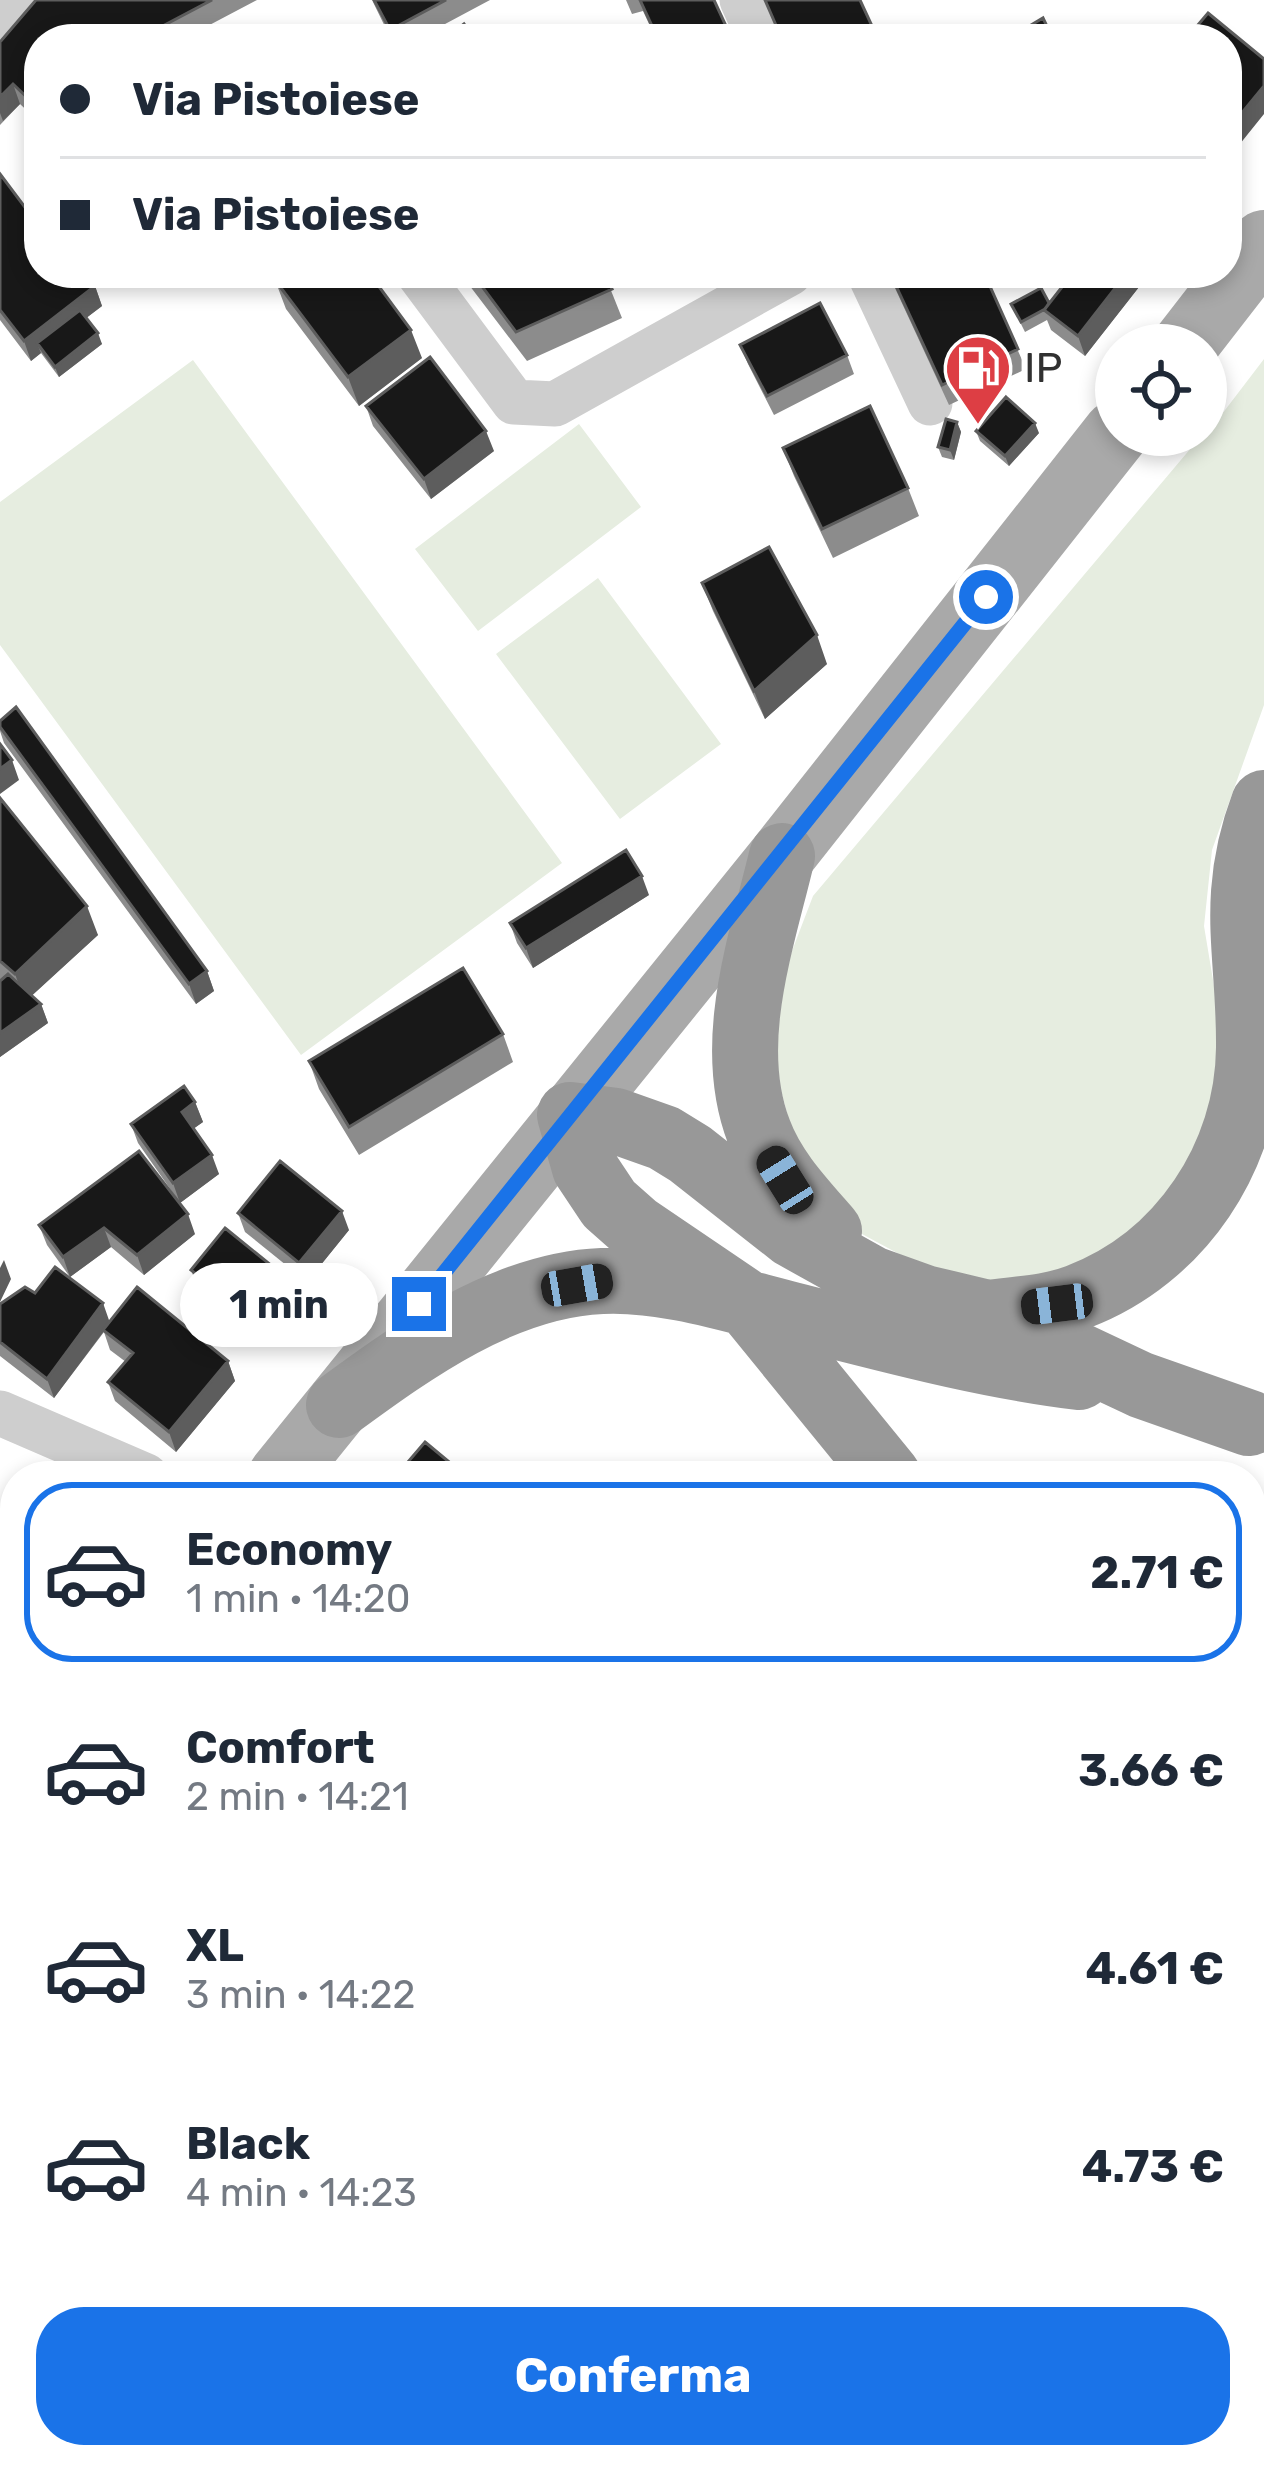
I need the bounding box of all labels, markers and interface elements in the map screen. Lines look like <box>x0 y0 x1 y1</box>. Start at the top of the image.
text: Via Pistoiese <box>132 73 420 126</box>
text: Via Pistoiese <box>132 188 420 241</box>
map controls <box>1095 324 1227 456</box>
button: locate <box>1095 324 1227 456</box>
fuel station icon: IP <box>943 333 1013 427</box>
place label: IP <box>1024 343 1062 393</box>
route start <box>959 570 1013 624</box>
car <box>751 1140 819 1220</box>
car <box>538 1261 616 1309</box>
callout: 1 min <box>179 1262 377 1346</box>
route end <box>392 1277 446 1331</box>
text: 1 min <box>229 1282 329 1328</box>
car <box>1019 1282 1095 1326</box>
icon: car <box>42 1518 150 1626</box>
text: Economy <box>186 1523 392 1576</box>
text: 2.71 € <box>1090 1546 1224 1599</box>
text: 1 min · 14:20 <box>186 1576 411 1622</box>
icon: car <box>42 1716 150 1824</box>
text: Comfort <box>186 1721 375 1774</box>
text: 3.66 € <box>1078 1744 1224 1797</box>
text: 2 min · 14:21 <box>186 1774 409 1820</box>
icon: car <box>42 1914 150 2022</box>
text: XL <box>186 1919 244 1972</box>
text: 4.61 € <box>1085 1942 1224 1995</box>
text: 3 min · 14:22 <box>186 1972 415 2018</box>
icon: car <box>42 2112 150 2220</box>
text: Black <box>186 2117 310 2170</box>
text: 4.73 € <box>1082 2140 1224 2193</box>
text: 4 min · 14:23 <box>186 2170 417 2216</box>
button: Conferma <box>36 2307 1230 2445</box>

